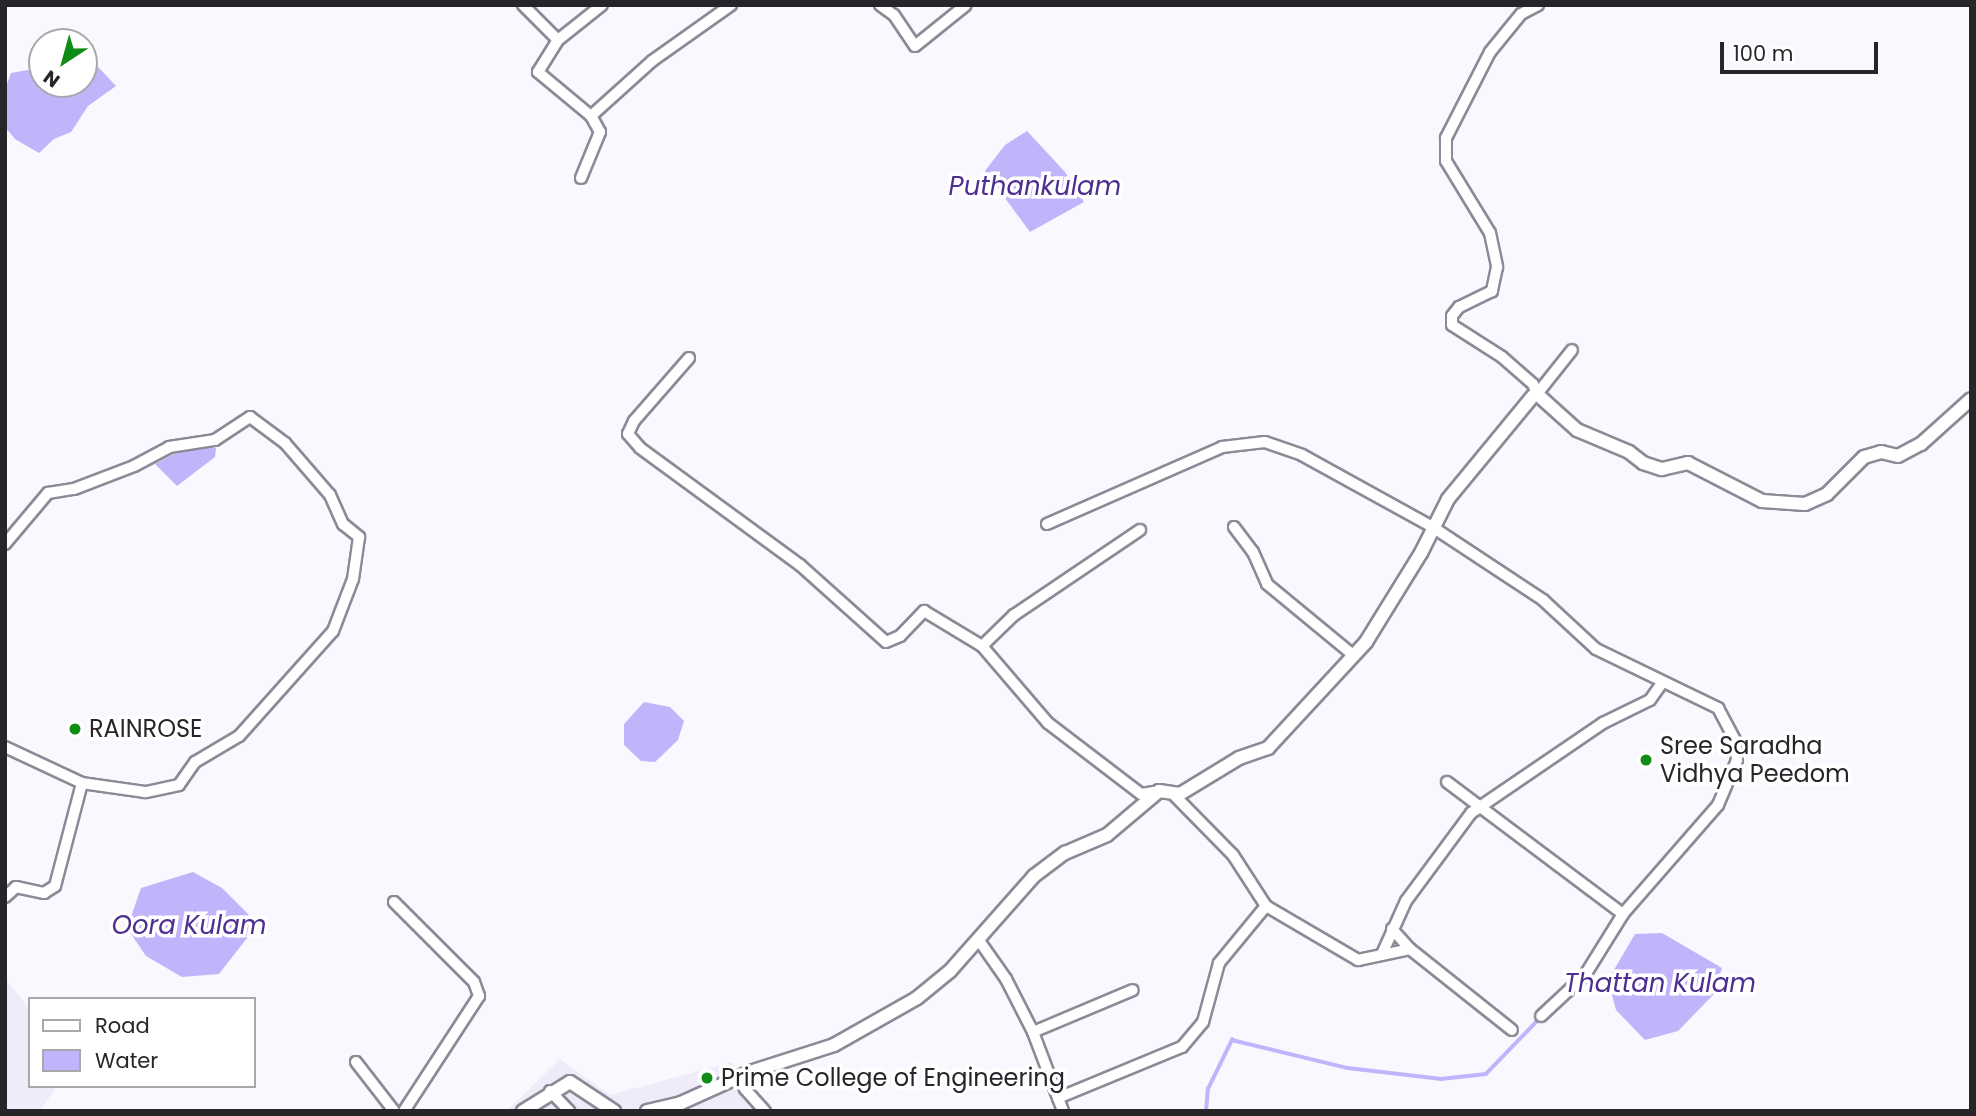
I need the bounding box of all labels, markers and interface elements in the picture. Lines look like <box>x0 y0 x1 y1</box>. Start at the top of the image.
north arrow <box>28 28 98 98</box>
scale bar <box>1724 28 1882 72</box>
text: 100 m <box>1733 39 1793 68</box>
text: N <box>38 64 65 94</box>
water label: Puthankulam <box>949 171 1121 203</box>
place label: RAINROSE <box>89 715 202 743</box>
marker: RAINROSE <box>67 721 83 737</box>
place label: Sree Saradha Vidhya Peedom <box>1660 732 1850 788</box>
marker: Sree Saradha Vidhya Peedom <box>1638 752 1654 768</box>
water label: Oora Kulam <box>111 910 267 942</box>
water label: Thattan Kulam <box>1564 968 1756 1000</box>
legend <box>28 997 256 1088</box>
text: Road <box>95 1011 150 1040</box>
text: Water <box>95 1046 158 1075</box>
place label: Prime College of Engineering <box>721 1064 1065 1092</box>
marker: Prime College of Engineering <box>699 1070 715 1086</box>

